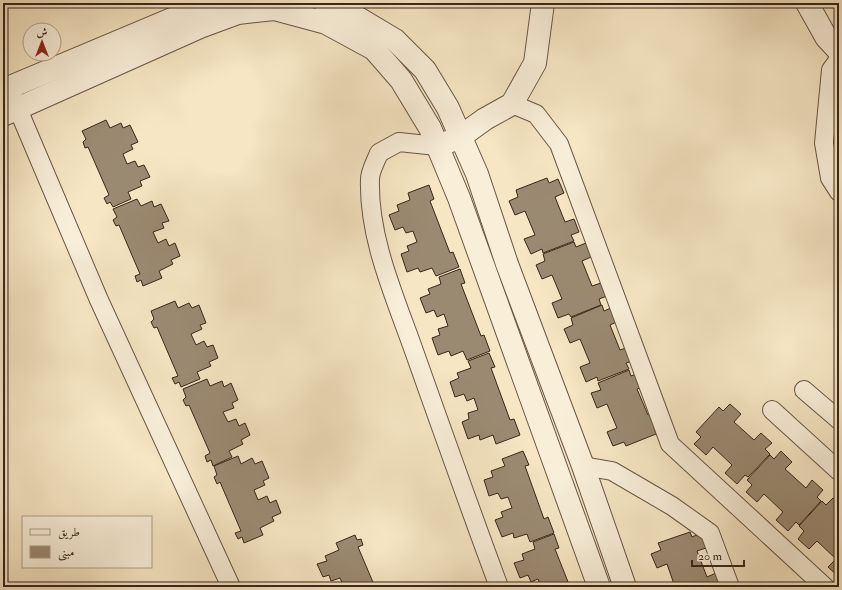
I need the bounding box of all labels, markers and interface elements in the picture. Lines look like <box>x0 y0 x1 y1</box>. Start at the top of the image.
north arrow <box>22 22 62 62</box>
text: ش <box>37 26 48 39</box>
legend <box>22 516 152 568</box>
text: طريق <box>58 525 80 540</box>
scale bar <box>692 542 744 568</box>
text: مبنى <box>58 545 74 561</box>
text: 20 m <box>698 549 723 564</box>

